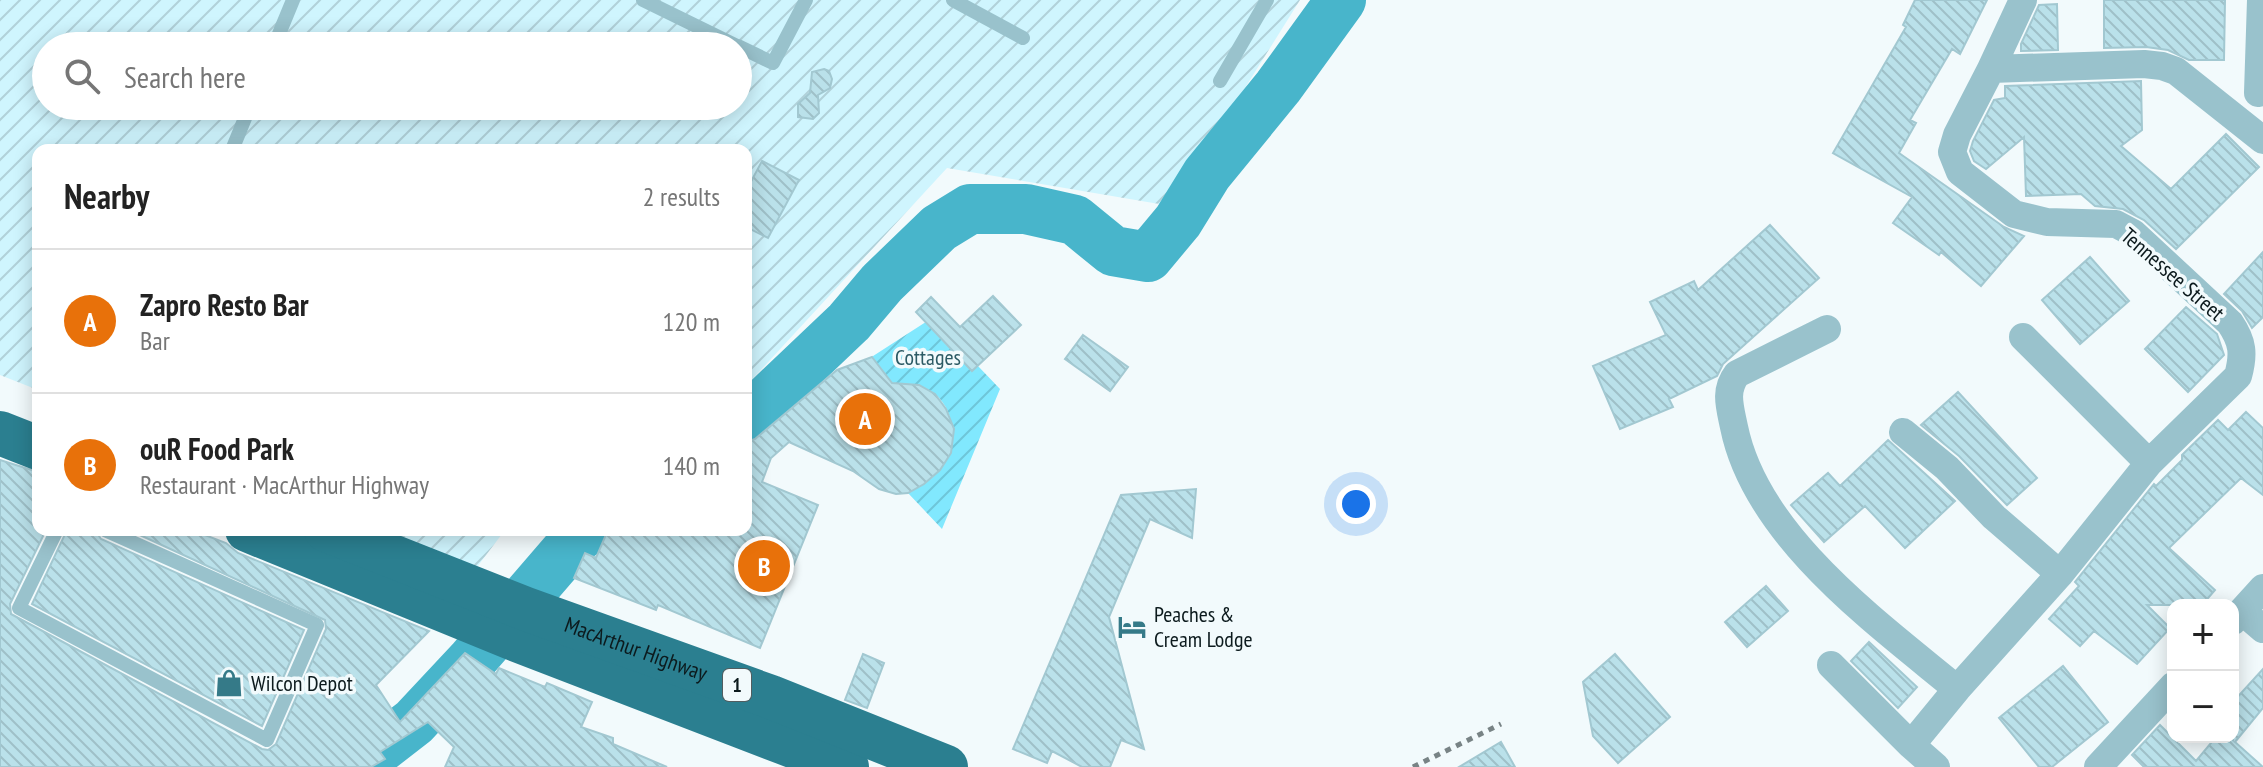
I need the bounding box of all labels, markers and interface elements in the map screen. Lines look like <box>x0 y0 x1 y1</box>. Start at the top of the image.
search box <box>32 32 752 120</box>
icon: search <box>60 54 104 98</box>
text: Search here <box>124 57 246 96</box>
text: Nearby <box>64 174 149 218</box>
text: 2 results <box>643 180 720 213</box>
street label: Tennessee Street <box>2115 221 2231 327</box>
text: Zapro Resto Bar <box>140 285 309 324</box>
text: A <box>83 305 97 338</box>
text: 120 m <box>662 305 720 338</box>
text: Bar <box>140 324 170 357</box>
park label: Cottages <box>895 343 961 371</box>
pin: A <box>839 389 891 449</box>
text: ouR Food Park <box>140 429 294 468</box>
text: B <box>84 449 96 482</box>
text: 140 m <box>662 449 720 482</box>
text: Restaurant · MacArthur Highway <box>140 468 429 501</box>
your location <box>1336 484 1376 524</box>
pin: B <box>738 536 790 596</box>
map controls <box>2167 599 2239 743</box>
button: + <box>2167 599 2239 671</box>
place label: Peaches & Cream Lodge <box>1154 600 1252 653</box>
street label: MacArthur Highway <box>561 610 712 687</box>
hotel icon: Peaches & Cream Lodge <box>1117 612 1147 642</box>
shop icon: Wilcon Depot <box>214 668 244 698</box>
place label: Wilcon Depot <box>251 669 353 697</box>
road number: 1 <box>723 669 751 701</box>
button: − <box>2167 671 2239 743</box>

